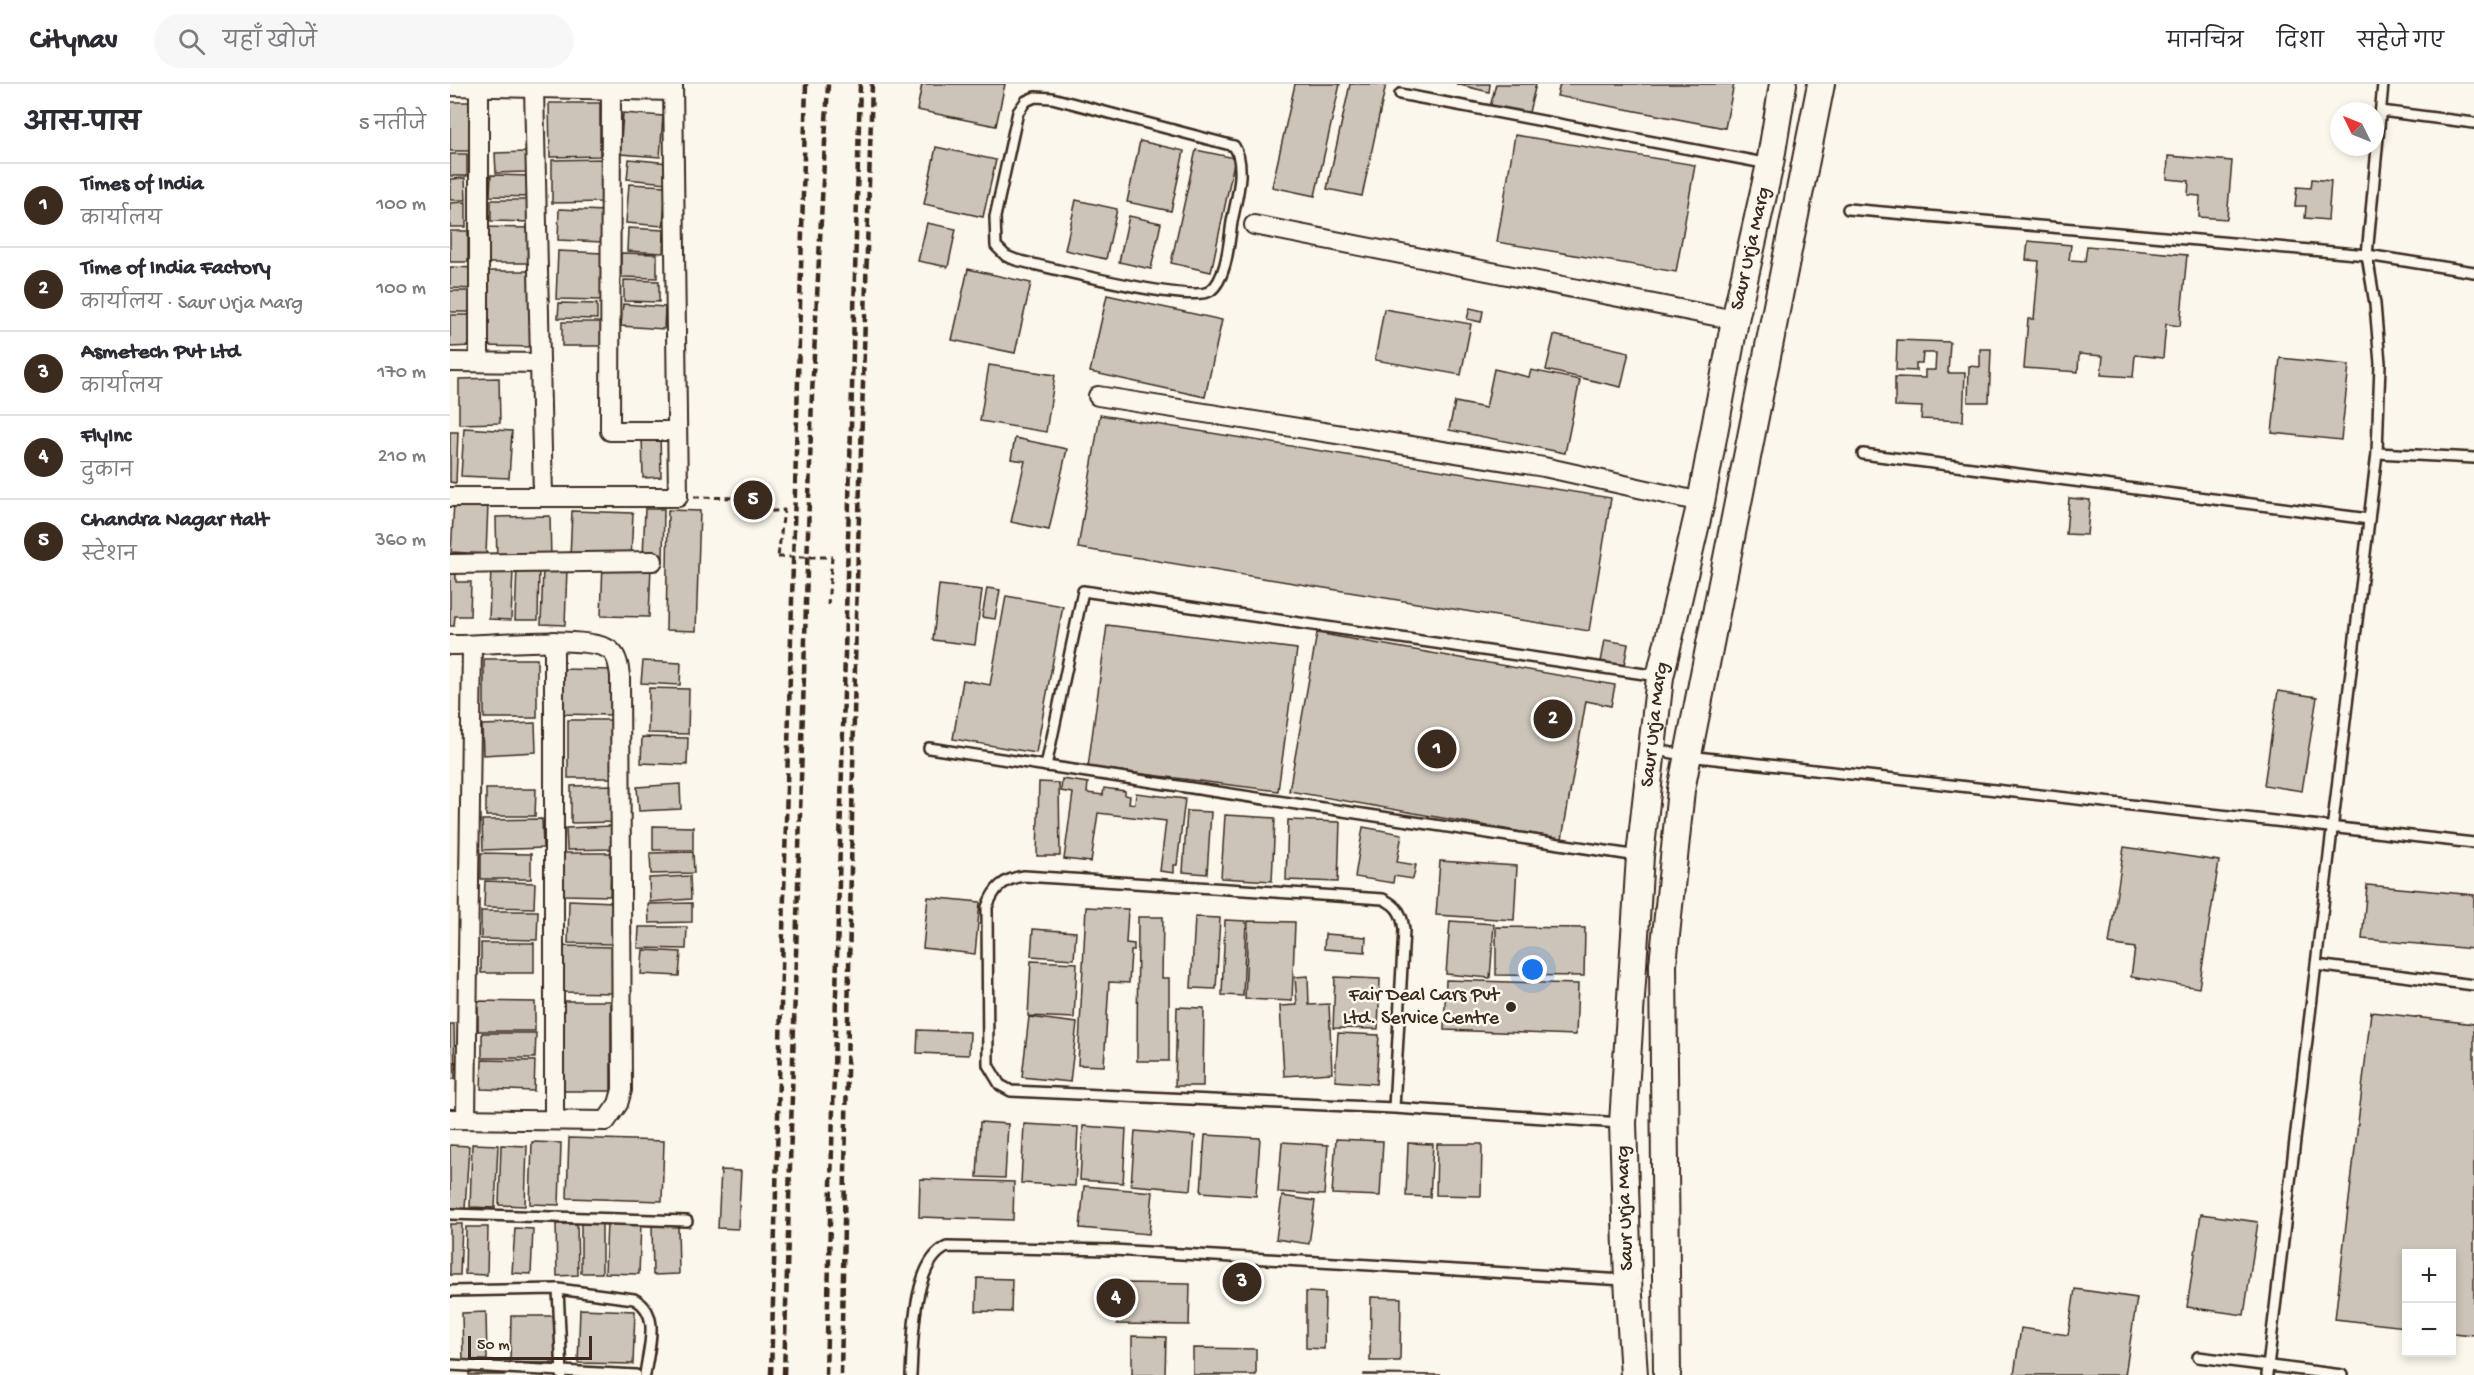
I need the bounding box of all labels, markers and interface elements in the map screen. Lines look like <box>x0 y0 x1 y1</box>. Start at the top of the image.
search box <box>154 14 574 68</box>
text: Citynav <box>30 25 118 58</box>
icon: search <box>175 25 208 58</box>
text: यहाँ खोजें <box>223 30 317 56</box>
text: मानचित्र <box>2167 31 2244 56</box>
text: दिशा <box>2277 31 2324 56</box>
text: सहेजे गए <box>2357 31 2444 56</box>
north arrow <box>2330 102 2384 156</box>
text: आस-पास <box>24 110 141 141</box>
text: 5 नतीजे <box>359 114 426 137</box>
text: Times of India <box>81 172 204 198</box>
street label: Saur Urja Marg <box>1726 185 1776 312</box>
text: 1 <box>39 194 48 217</box>
text: 100 m <box>376 194 426 217</box>
text: कार्यालय <box>81 209 162 232</box>
text: Time of India Factory <box>81 256 271 282</box>
text: 2 <box>39 278 48 301</box>
text: 100 m <box>376 278 426 301</box>
text: कार्यालय · Saur Urja Marg <box>81 293 303 316</box>
text: Asmetech Pvt Ltd <box>81 340 240 366</box>
text: 3 <box>38 362 49 385</box>
text: 170 m <box>377 362 426 385</box>
text: कार्यालय <box>81 377 162 400</box>
text: FlyInc <box>81 424 131 450</box>
text: 4 <box>39 446 48 469</box>
text: 210 m <box>378 446 426 469</box>
text: दुकान <box>81 461 133 484</box>
pin: 5 <box>734 478 772 522</box>
text: Chandra Nagar Halt <box>81 508 268 534</box>
text: 5 <box>38 530 49 553</box>
text: 360 m <box>375 530 426 553</box>
text: स्टेशन <box>81 545 137 568</box>
street label: Saur Urja Marg <box>1636 660 1675 788</box>
pin: 2 <box>1534 696 1572 742</box>
pin: 1 <box>1418 726 1456 772</box>
your location <box>1518 955 1547 984</box>
place label: Fair Deal Cars Pvt Ltd. Service Centre <box>1343 985 1501 1031</box>
marker: Fair Deal Cars Pvt Ltd. Service Centre <box>1504 1000 1518 1014</box>
street label: Saur Urja Marg <box>1612 1145 1640 1271</box>
map controls <box>2402 1249 2456 1357</box>
button: + <box>2402 1249 2456 1303</box>
pin: 3 <box>1222 1260 1262 1304</box>
pin: 4 <box>1096 1276 1136 1320</box>
button: − <box>2402 1303 2456 1357</box>
scale bar <box>468 1333 592 1360</box>
text: 50 m <box>477 1337 510 1356</box>

